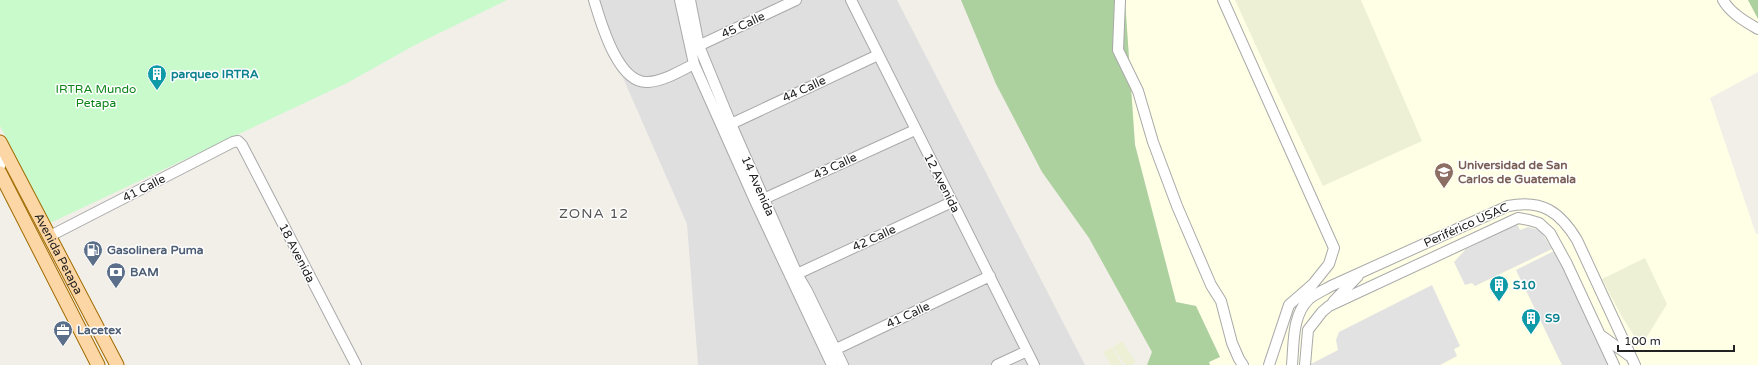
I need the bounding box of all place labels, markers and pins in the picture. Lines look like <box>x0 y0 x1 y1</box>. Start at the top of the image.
building icon: parqueo IRTRA <box>146 63 168 91</box>
place label: parqueo IRTRA <box>171 67 259 82</box>
place label: Universidad de San Carlos de Guatemala <box>1458 158 1576 186</box>
school or university icon: Universidad de San Carlos de Guatemala <box>1433 161 1455 189</box>
fuel station icon: Gasolinera Puma <box>82 239 104 267</box>
place label: Gasolinera Puma <box>107 243 204 257</box>
bank icon: BAM <box>105 261 127 289</box>
place label: BAM <box>130 265 159 279</box>
building icon: S10 <box>1488 274 1510 302</box>
place label: S10 <box>1513 278 1536 292</box>
building icon: S9 <box>1520 307 1542 335</box>
place label: S9 <box>1545 311 1560 325</box>
office icon: Lacetex <box>52 319 74 347</box>
place label: Lacetex <box>77 323 122 337</box>

